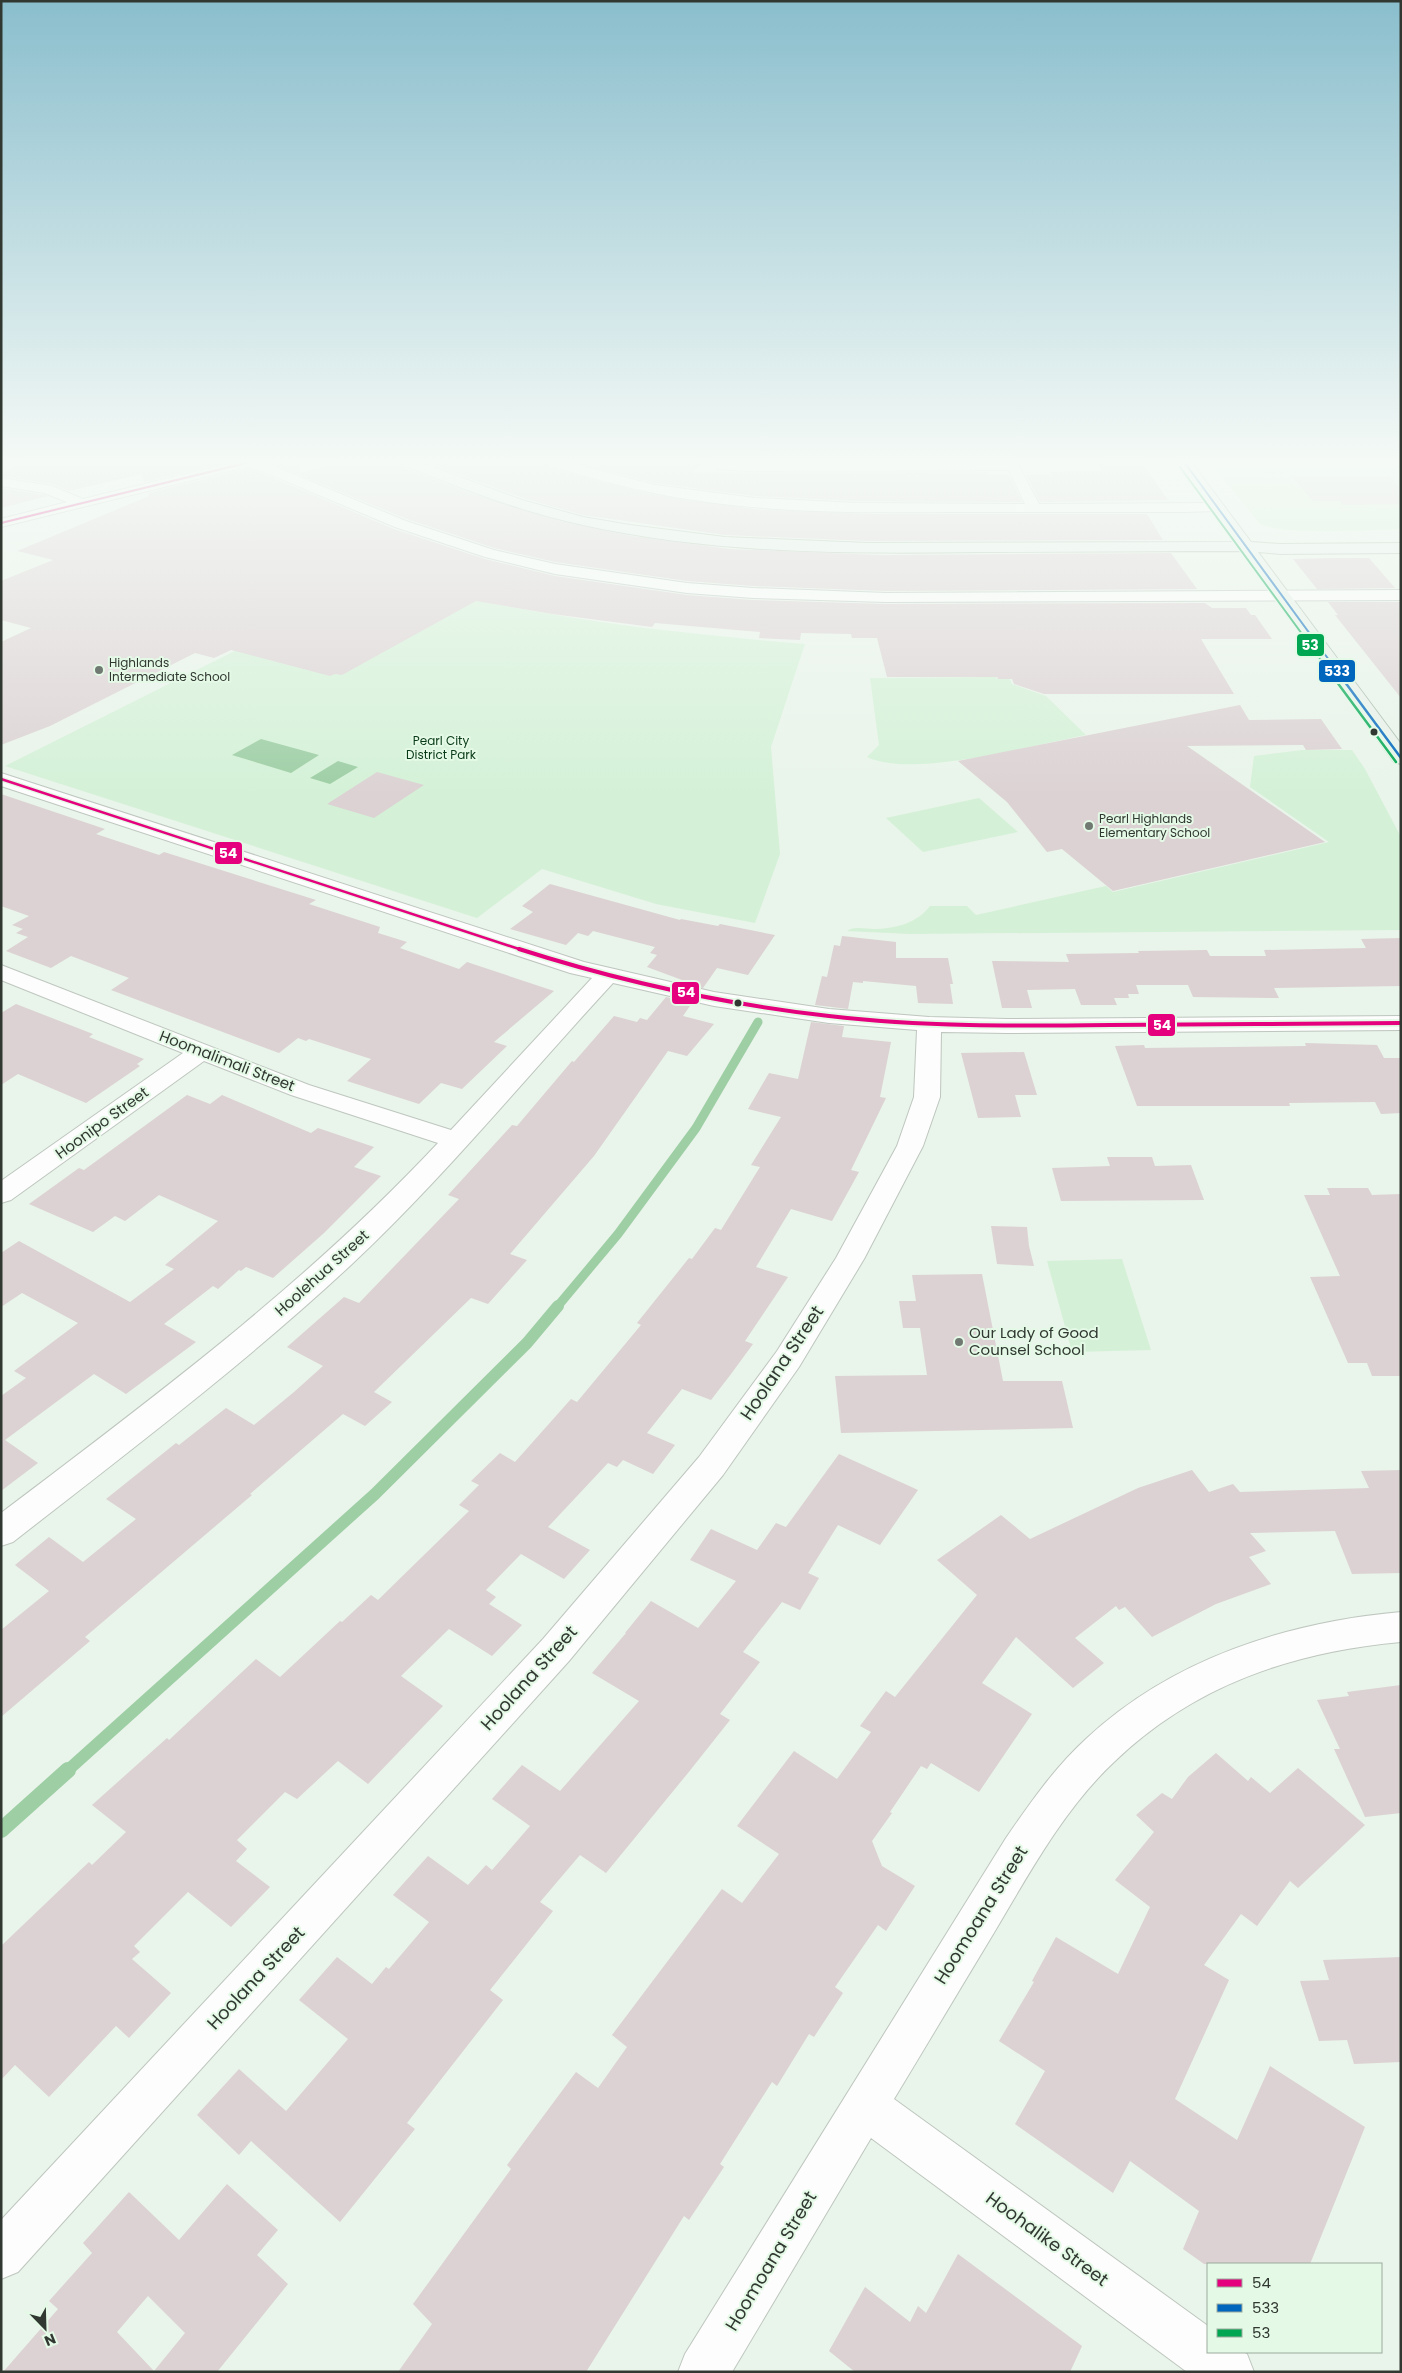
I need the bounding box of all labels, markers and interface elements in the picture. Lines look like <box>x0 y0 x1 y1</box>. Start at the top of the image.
line badge: 53 <box>1296 633 1325 657</box>
text: 53 <box>1301 635 1319 655</box>
place label: Highlands Intermediate School <box>109 654 230 685</box>
line badge: 533 <box>1318 659 1356 683</box>
text: 533 <box>1324 661 1350 681</box>
marker: Highlands Intermediate School <box>93 664 105 676</box>
unlabelled marker <box>1369 727 1379 737</box>
park label: Pearl City District Park <box>406 732 477 763</box>
place label: Pearl Highlands Elementary School <box>1099 810 1210 841</box>
marker: Pearl Highlands Elementary School <box>1083 820 1095 832</box>
line badge: 54 <box>214 841 243 865</box>
text: 54 <box>219 843 237 863</box>
line badge: 54 <box>671 981 700 1005</box>
text: 54 <box>677 982 695 1002</box>
unlabelled marker <box>733 998 743 1008</box>
line badge: 54 <box>1147 1013 1176 1037</box>
text: 54 <box>1153 1015 1171 1035</box>
street label: Hoomalimali Street <box>156 1025 298 1096</box>
street label: Hoonipo Street <box>51 1082 153 1164</box>
street label: Hoolehua Street <box>270 1225 373 1321</box>
street label: Hoolana Street <box>734 1300 829 1425</box>
place label: Our Lady of Good Counsel School <box>969 1322 1099 1360</box>
marker: Our Lady of Good Counsel School <box>953 1336 965 1348</box>
street label: Hoolana Street <box>475 1620 583 1736</box>
street label: Hoomoana Street <box>928 1841 1033 1989</box>
street label: Hoolana Street <box>201 1920 310 2035</box>
street label: Hoomoana Street <box>719 2186 822 2335</box>
street label: Hoohalike Street <box>981 2186 1114 2292</box>
legend <box>1207 2263 1382 2353</box>
text: 54 <box>1252 2272 1271 2293</box>
text: 533 <box>1252 2297 1279 2318</box>
north arrow <box>20 2303 70 2353</box>
text: 53 <box>1252 2322 1270 2343</box>
text: N <box>41 2329 59 2351</box>

